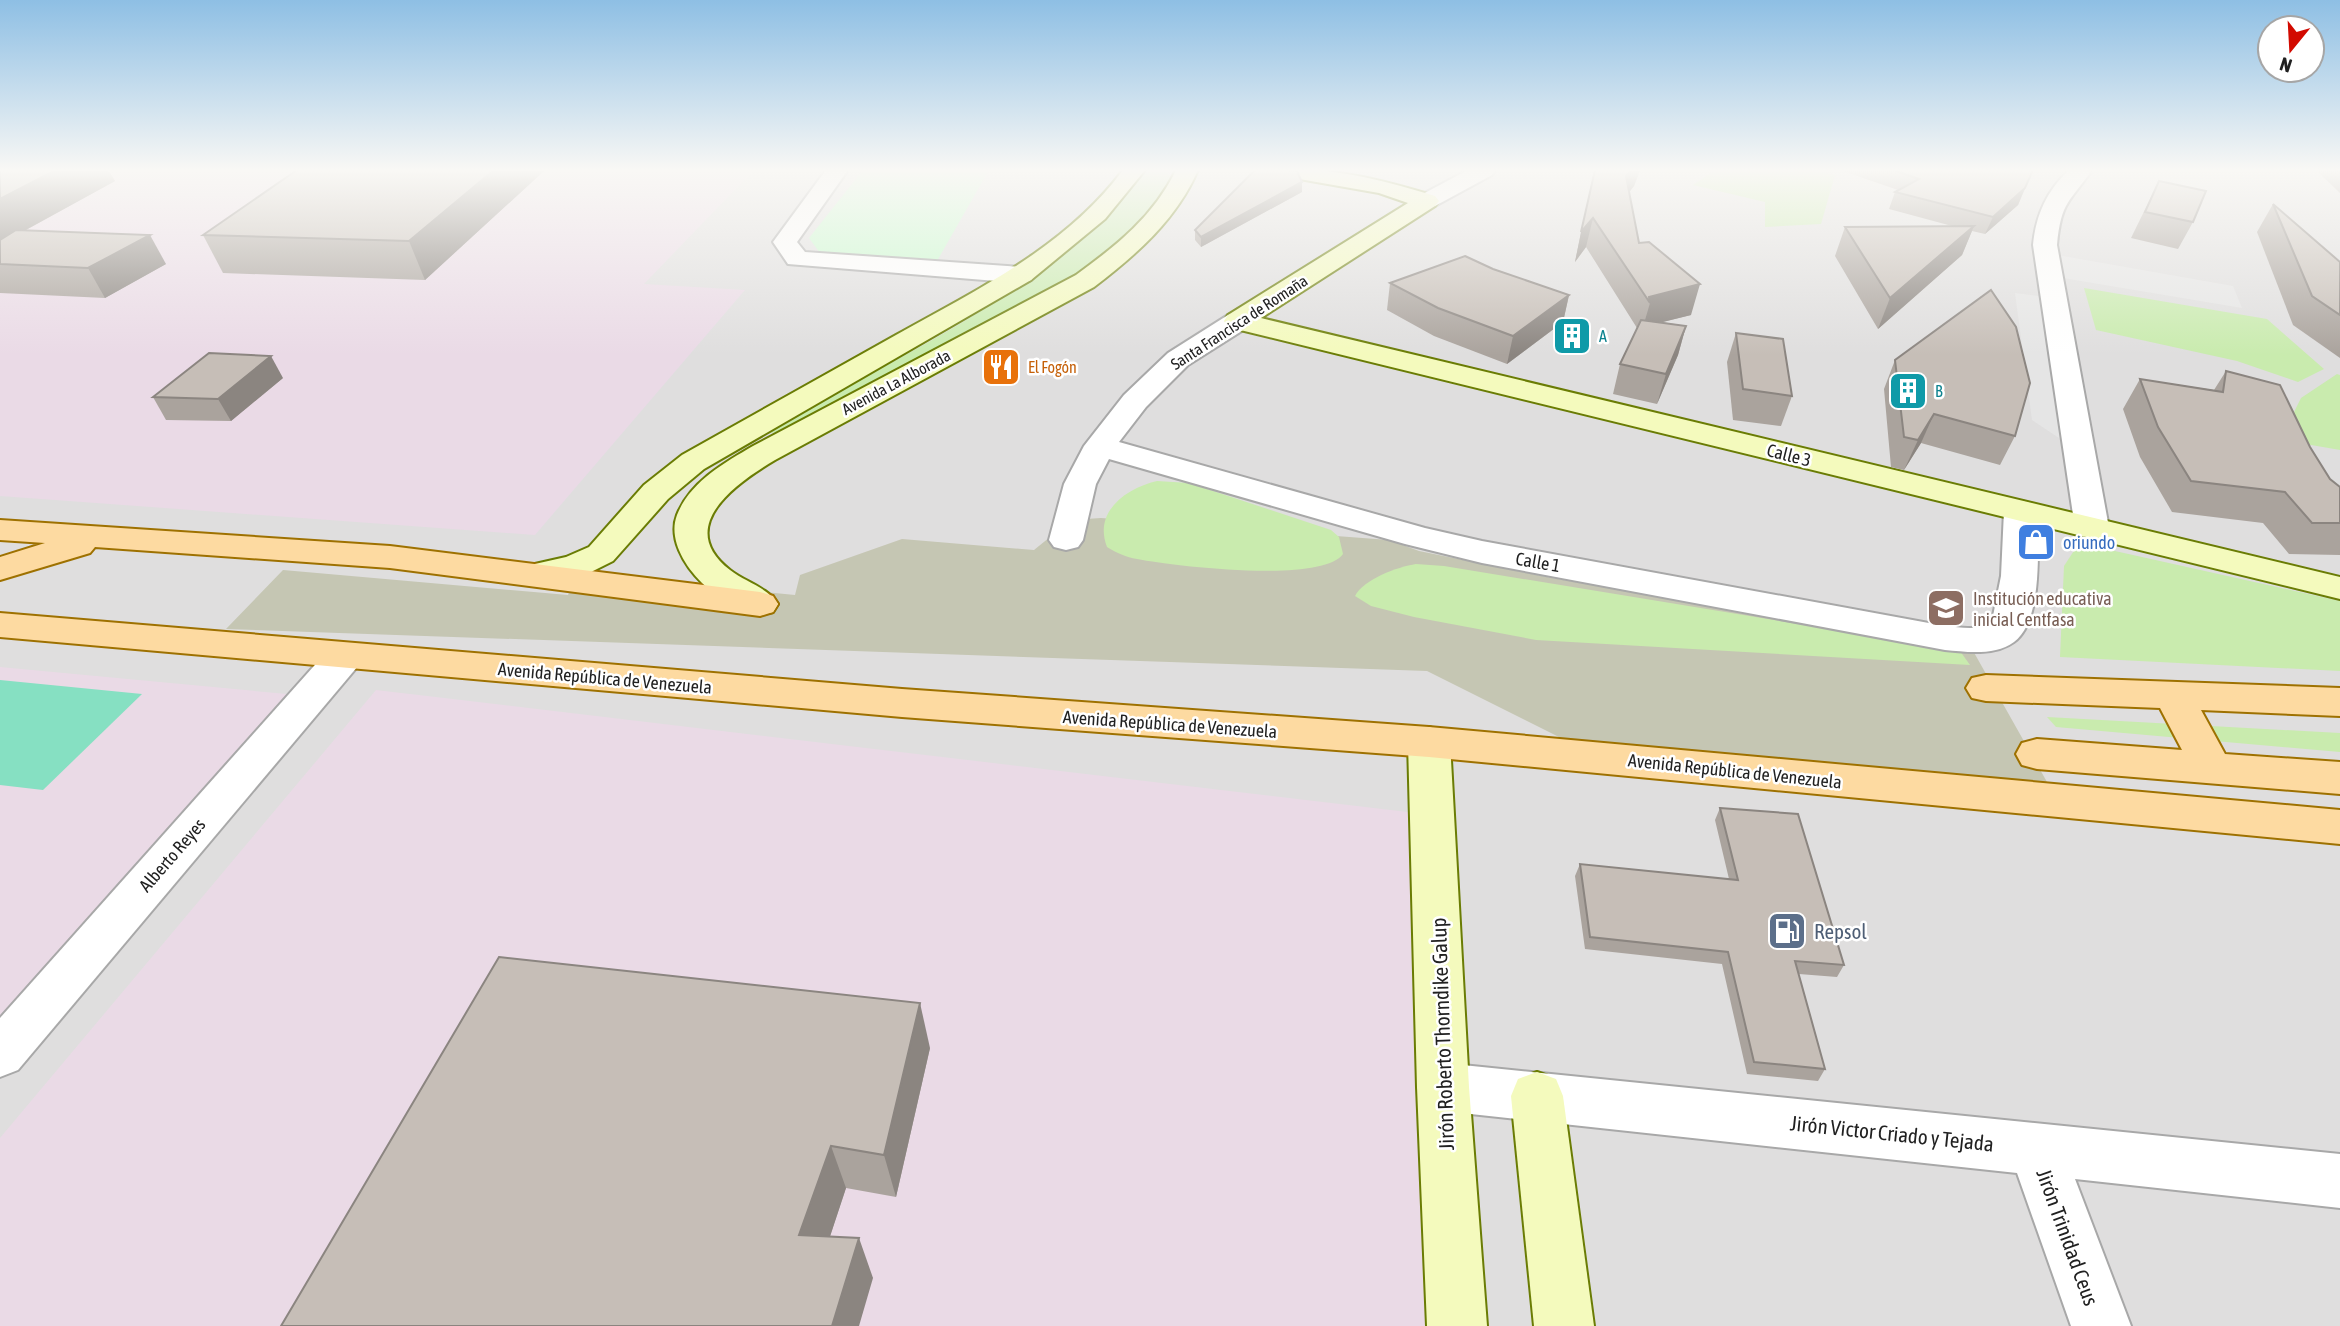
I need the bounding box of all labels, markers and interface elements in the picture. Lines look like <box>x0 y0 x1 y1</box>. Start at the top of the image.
north arrow <box>2256 14 2326 84</box>
text: N <box>2277 53 2294 77</box>
street label: Santa Francisca de Romaña <box>1167 271 1311 373</box>
building icon: A <box>1551 315 1593 357</box>
place label: A <box>1599 327 1607 345</box>
street label: Avenida La Alborada <box>839 346 953 418</box>
restaurant icon: El Fogón <box>980 346 1022 388</box>
place label: El Fogón <box>1028 358 1077 377</box>
building icon: B <box>1887 370 1929 412</box>
place label: B <box>1935 382 1943 400</box>
street label: Calle 3 <box>1765 439 1813 471</box>
shop icon: oriundo <box>2015 521 2057 563</box>
place label: oriundo <box>2063 532 2115 553</box>
street label: Calle 1 <box>1514 548 1562 576</box>
school or university icon: Institución educativa inicial Centfasa <box>1925 587 1967 629</box>
place label: Institución educativa inicial Centfasa <box>1973 588 2112 630</box>
street label: Avenida República de Venezuela <box>497 658 713 698</box>
street label: Avenida República de Venezuela <box>1062 706 1278 742</box>
street label: Avenida República de Venezuela <box>1627 749 1843 793</box>
street label: Alberto Reyes <box>135 814 209 896</box>
fuel station icon: Repsol <box>1766 910 1808 952</box>
street label: Jirón Roberto Thorndike Galup <box>1426 917 1458 1151</box>
place label: Repsol <box>1814 919 1867 943</box>
street label: Jirón Victor Criado y Tejada <box>1789 1110 1995 1156</box>
street label: Jirón Trinidad Ceus <box>2032 1165 2104 1309</box>

